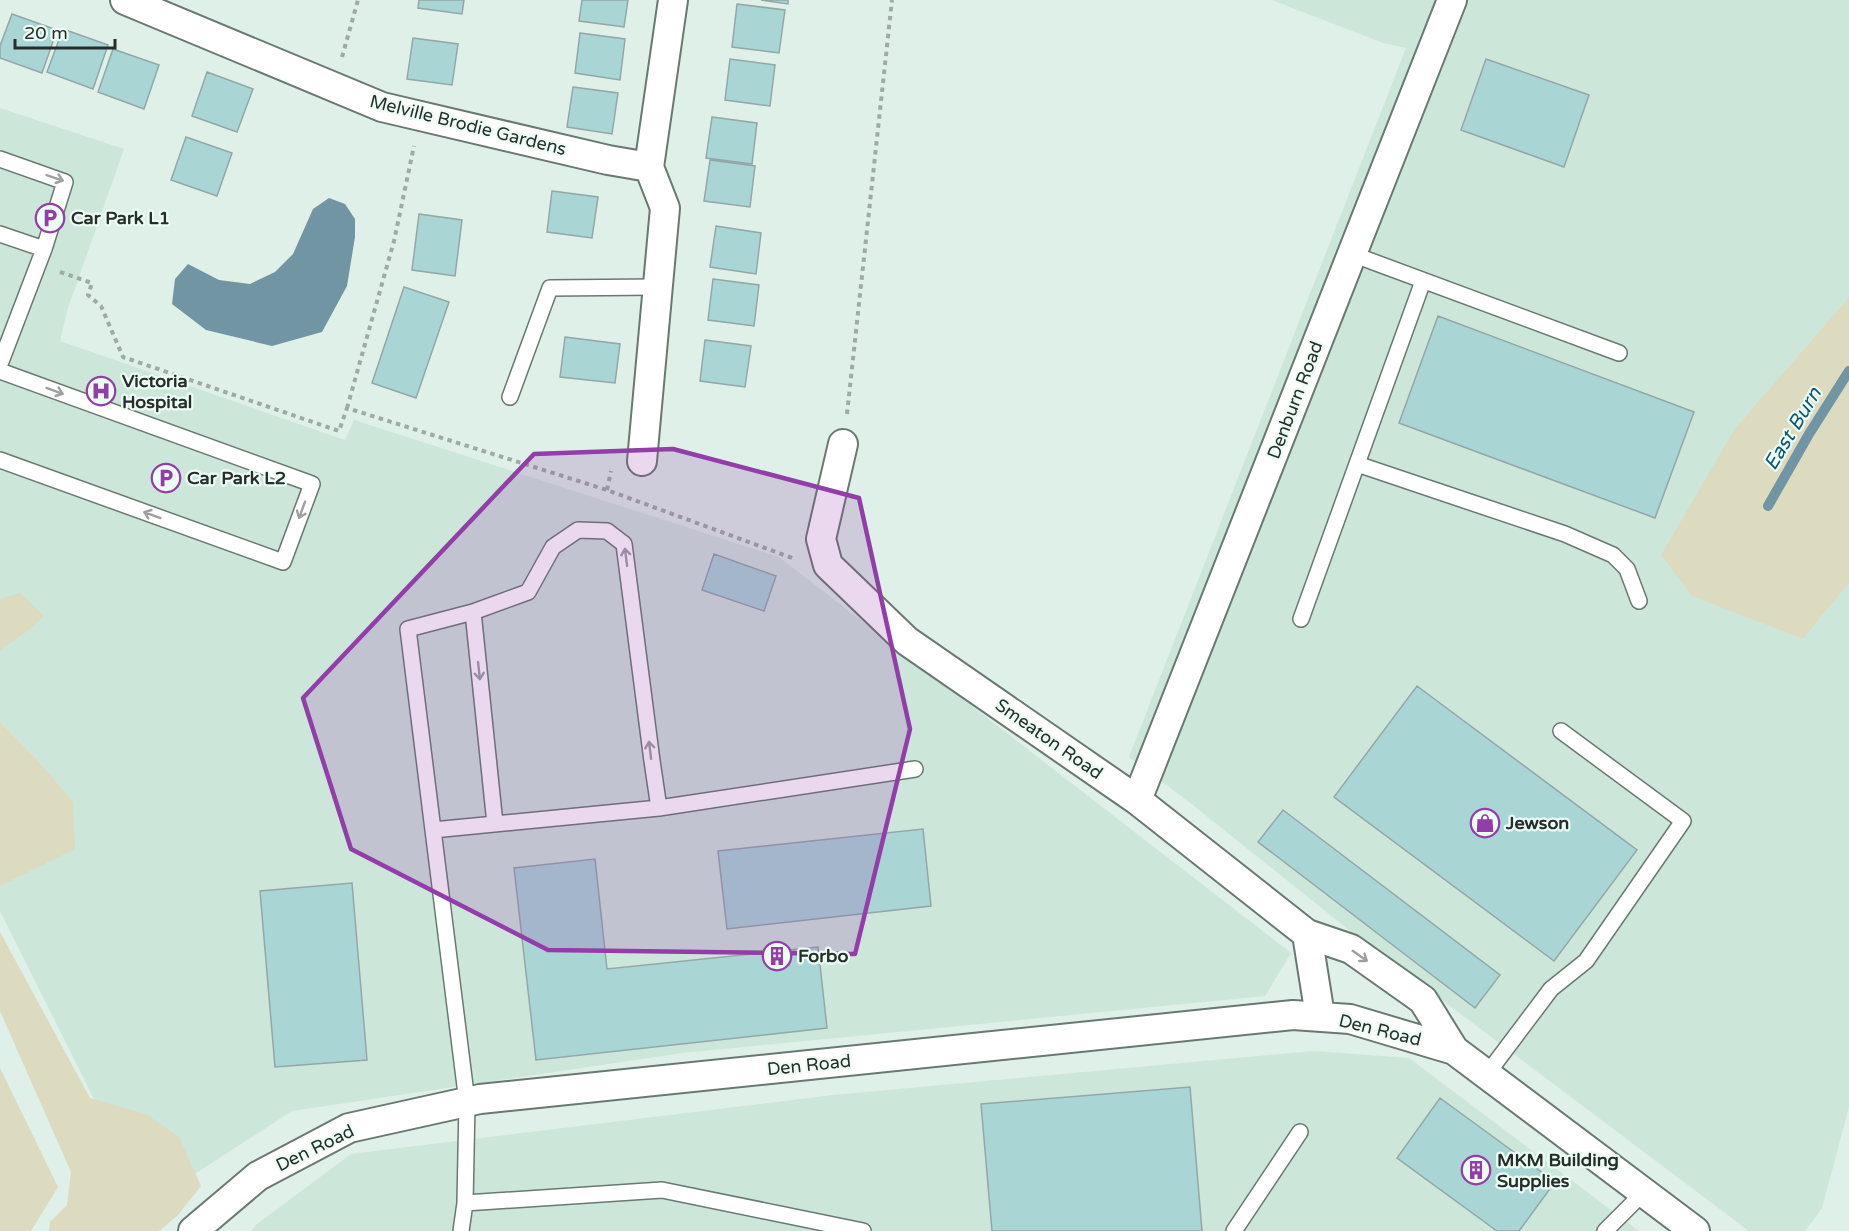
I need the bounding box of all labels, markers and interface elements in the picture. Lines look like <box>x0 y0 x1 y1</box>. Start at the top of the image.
scale bar <box>15 12 116 50</box>
text: 20 m <box>24 22 68 44</box>
street label: Melville Brodie Gardens <box>367 90 569 160</box>
one-way arrow <box>45 174 64 185</box>
parking icon: Car Park L1 <box>34 202 66 234</box>
place label: Car Park L1 <box>71 207 170 229</box>
street label: Denburn Road <box>1262 338 1328 462</box>
place label: Victoria Hospital <box>122 370 192 413</box>
hospital icon: Victoria Hospital <box>85 375 117 407</box>
water label: East Burn <box>1759 383 1827 475</box>
one-way arrow <box>45 386 64 397</box>
parking icon: Car Park L2 <box>150 462 182 494</box>
place label: Car Park L2 <box>187 467 286 489</box>
one-way arrow <box>296 500 307 518</box>
one-way arrow <box>143 508 162 519</box>
one-way arrow <box>620 548 631 567</box>
one-way arrow <box>474 660 485 680</box>
street label: Smeaton Road <box>991 694 1107 784</box>
one-way arrow <box>645 741 656 761</box>
shop icon: Jewson <box>1469 807 1501 839</box>
place label: Jewson <box>1505 812 1569 834</box>
building icon: Forbo <box>761 940 793 972</box>
place label: Forbo <box>798 945 848 967</box>
one-way arrow <box>1352 950 1368 962</box>
street label: Den Road <box>1336 1009 1424 1051</box>
street label: Den Road <box>766 1050 852 1080</box>
street label: Den Road <box>272 1120 358 1176</box>
place label: MKM Building Supplies <box>1497 1149 1619 1192</box>
building icon: MKM Building Supplies <box>1460 1154 1492 1186</box>

